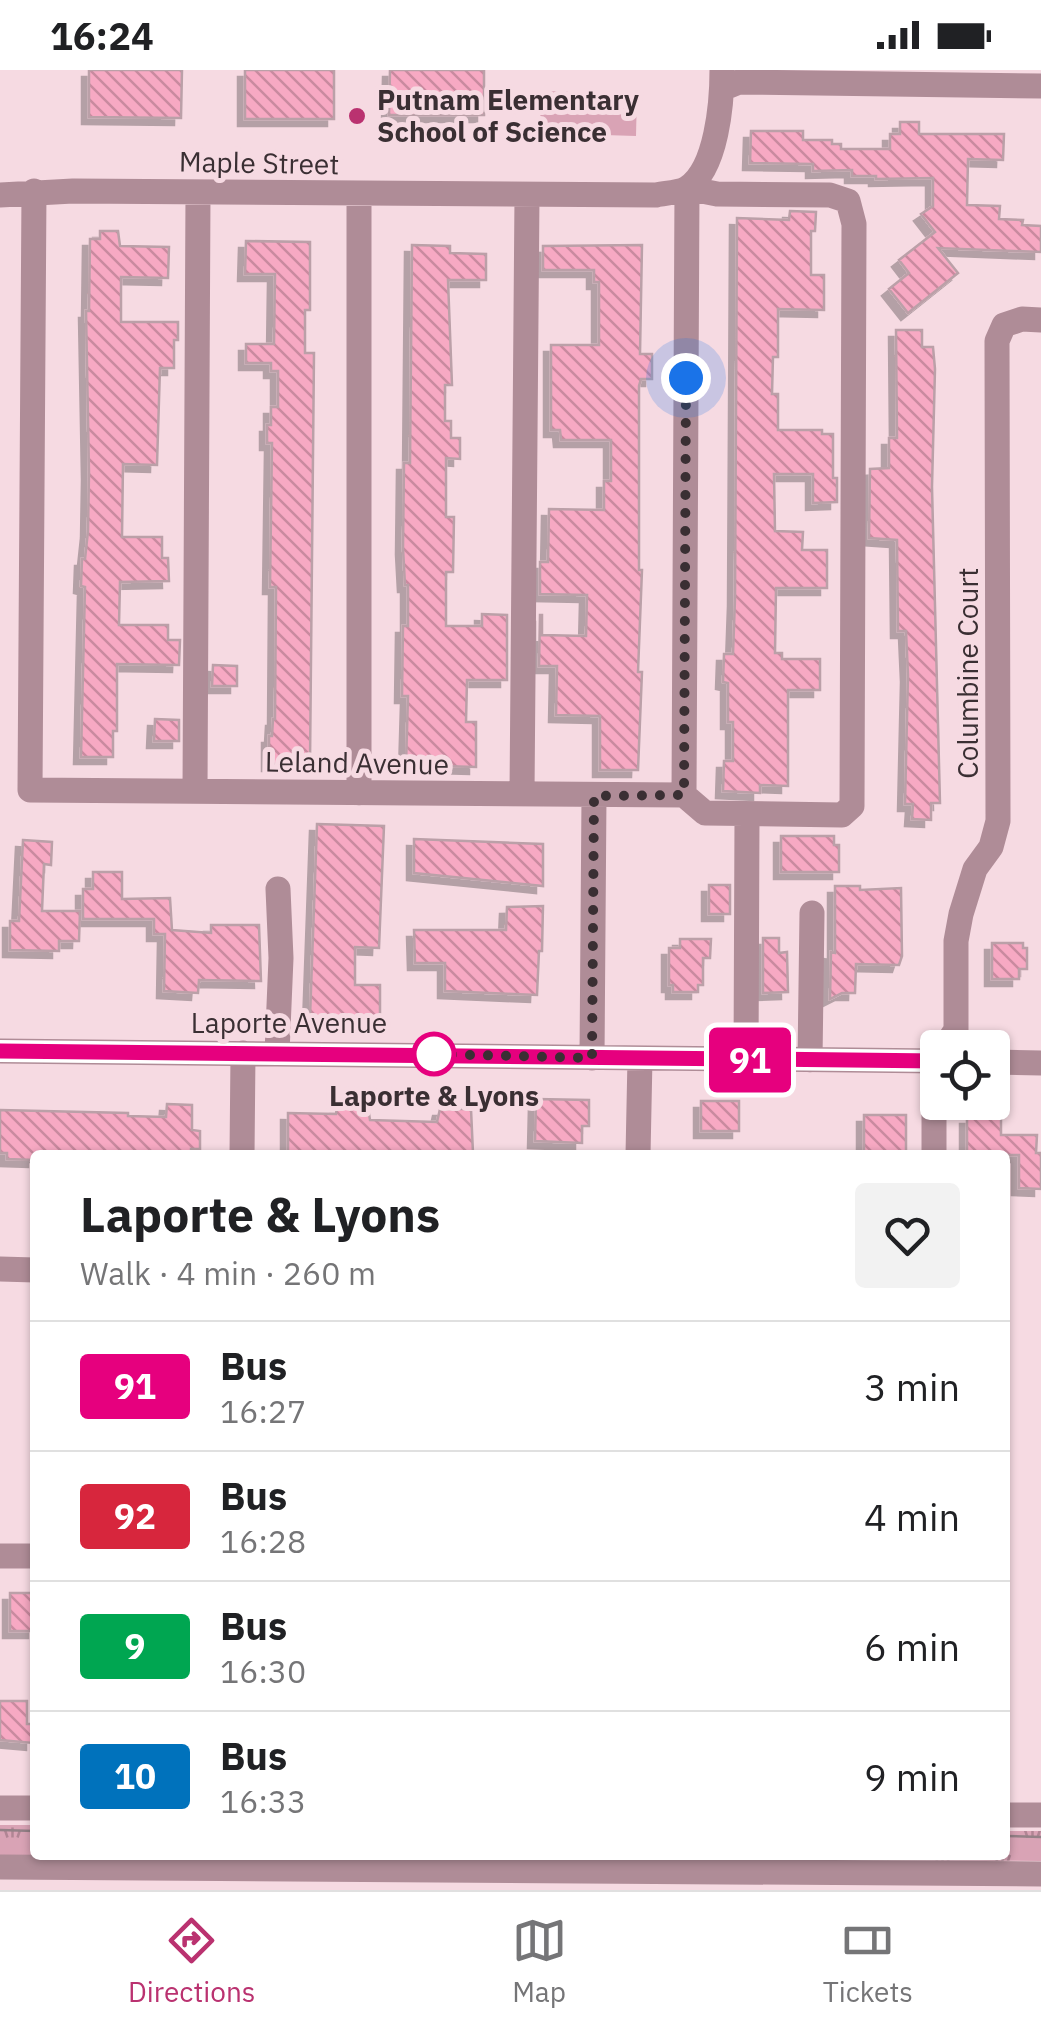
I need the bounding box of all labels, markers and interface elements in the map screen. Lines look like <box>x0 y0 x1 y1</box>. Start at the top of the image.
text: 16:24 <box>50 11 154 60</box>
place label: Putnam Elementary School of Science <box>377 81 639 150</box>
marker: Putnam Elementary School of Science <box>346 105 368 127</box>
street label: Maple Street <box>179 143 339 182</box>
your location <box>661 353 711 403</box>
street label: Columbine Court <box>949 567 986 779</box>
street label: Leland Avenue <box>265 742 449 783</box>
street label: Laporte Avenue <box>191 1004 387 1041</box>
line badge: 91 <box>705 1028 795 1092</box>
map controls <box>920 1030 1010 1120</box>
button: locate <box>920 1030 1010 1120</box>
marker: Laporte & Lyons <box>413 1033 455 1075</box>
text: 91 <box>729 1037 771 1083</box>
place label: Laporte & Lyons <box>329 1077 539 1114</box>
text: Laporte & Lyons <box>80 1183 440 1245</box>
button: heart <box>855 1183 960 1288</box>
text: Walk · 4 min · 260 m <box>80 1252 376 1294</box>
text: Bus <box>220 1341 287 1390</box>
text: 3 min <box>864 1362 960 1411</box>
text: 91 <box>114 1363 156 1409</box>
text: 16:27 <box>220 1390 306 1432</box>
text: Bus <box>220 1471 287 1520</box>
text: 4 min <box>864 1492 960 1541</box>
text: 92 <box>114 1493 156 1539</box>
text: 16:28 <box>220 1520 306 1562</box>
text: Bus <box>220 1601 287 1650</box>
text: 6 min <box>864 1622 960 1671</box>
text: 9 <box>124 1623 146 1669</box>
text: 16:30 <box>220 1650 306 1692</box>
text: Bus <box>220 1731 287 1780</box>
text: 9 min <box>864 1752 960 1801</box>
text: 10 <box>114 1753 156 1799</box>
text: 16:33 <box>220 1780 306 1822</box>
tab: Directions <box>128 1913 255 2010</box>
tab: Map <box>512 1913 567 2010</box>
tab: Tickets <box>823 1913 913 2010</box>

